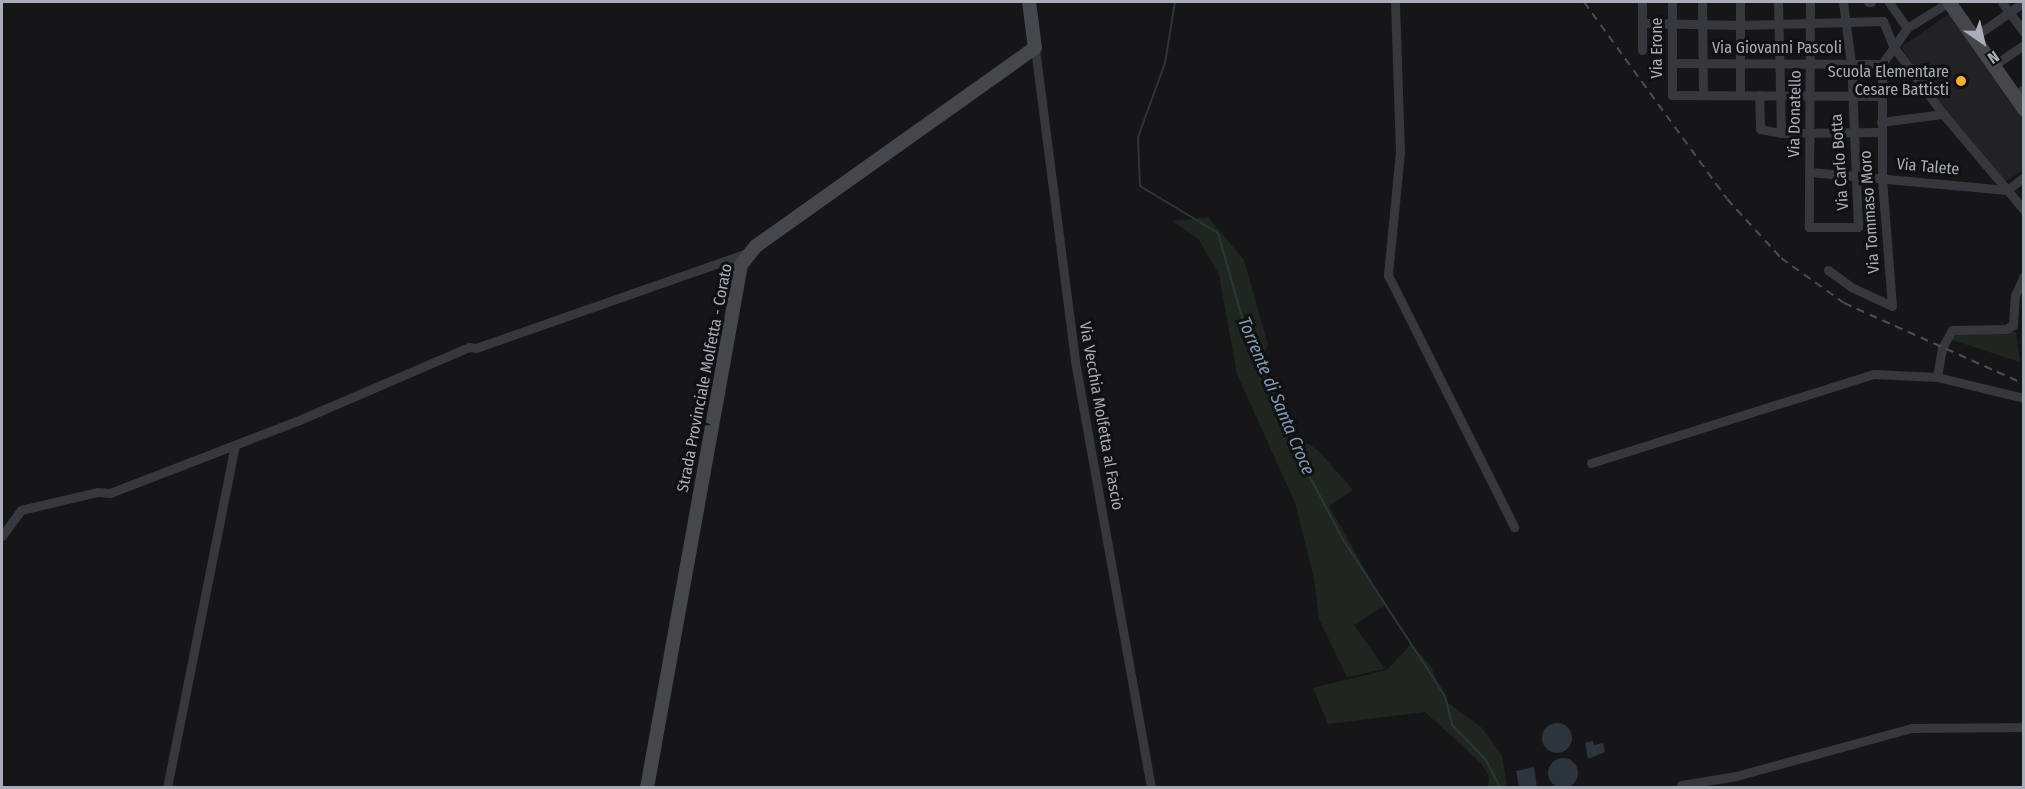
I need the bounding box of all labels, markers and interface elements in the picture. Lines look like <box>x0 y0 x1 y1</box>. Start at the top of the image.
north arrow <box>1953 12 2013 72</box>
street label: Via Erone <box>1647 17 1667 79</box>
street label: Via Giovanni Pascoli <box>1712 38 1842 58</box>
text: N <box>1984 47 2003 68</box>
place label: Scuola Elementare Cesare Battisti <box>1828 62 1949 100</box>
street label: Via Donatello <box>1785 70 1805 158</box>
marker: Scuola Elementare Cesare Battisti <box>1954 74 1968 88</box>
street label: Via Carlo Botta <box>1827 113 1853 211</box>
street label: Via Tommaso Moro <box>1856 150 1884 274</box>
street label: Via Talete <box>1896 155 1960 179</box>
street label: Strada Provinciale Molfetta - Corato <box>673 262 737 494</box>
water label: Torrente di Santa Croce <box>1233 314 1319 478</box>
street label: Via Vecchia Molfetta al Fascio <box>1075 320 1127 512</box>

